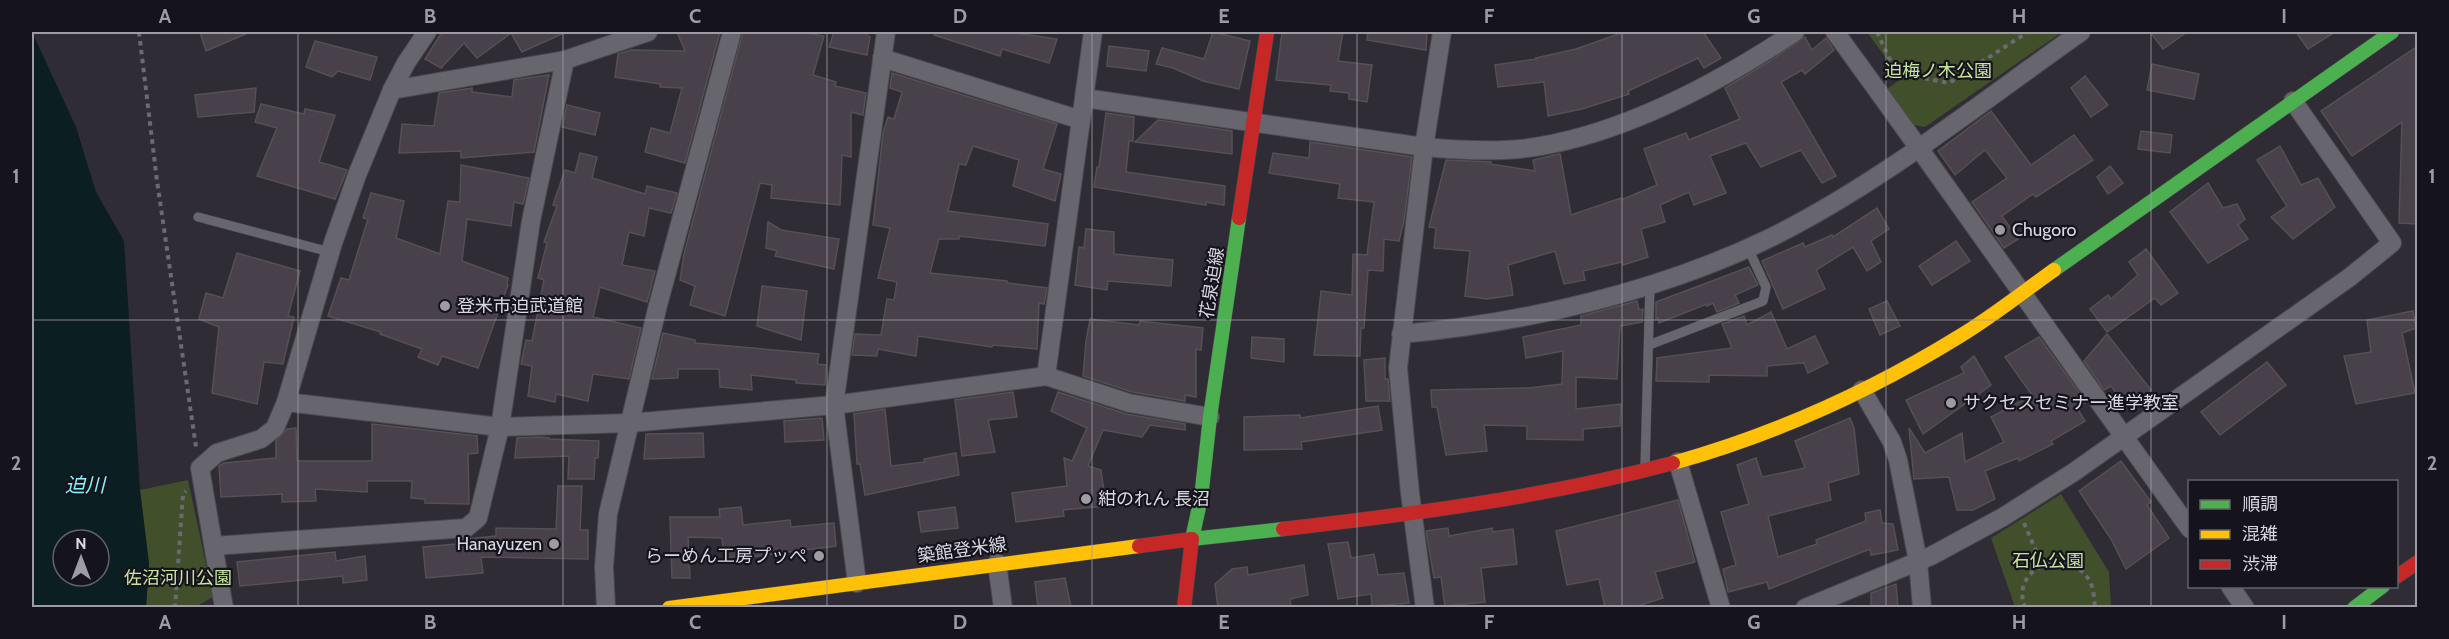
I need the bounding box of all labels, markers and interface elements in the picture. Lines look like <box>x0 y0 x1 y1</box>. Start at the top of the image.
text: A <box>159 4 172 28</box>
text: B <box>424 4 436 28</box>
text: C <box>689 4 701 28</box>
text: D <box>953 4 967 28</box>
text: E <box>1218 4 1230 28</box>
text: F <box>1484 4 1495 28</box>
text: G <box>1747 4 1761 28</box>
text: H <box>2012 4 2026 28</box>
text: I <box>2281 4 2287 28</box>
park label: 迫梅ノ木公園 <box>1884 60 1992 82</box>
text: 1 <box>12 164 20 188</box>
text: 1 <box>2428 164 2436 188</box>
place label: Chugoro <box>2012 219 2077 241</box>
marker: Chugoro <box>1993 223 2007 237</box>
street label: 花泉迫線 <box>1196 246 1228 320</box>
place label: 登米市迫武道館 <box>457 295 583 317</box>
marker: 登米市迫武道館 <box>438 299 452 313</box>
place label: サクセスセミナー進学教室 <box>1963 392 2179 414</box>
marker: サクセスセミナー進学教室 <box>1944 396 1958 410</box>
text: 2 <box>11 451 21 475</box>
text: 2 <box>2427 451 2437 475</box>
water label: 迫川 <box>65 473 107 497</box>
legend <box>2188 480 2398 588</box>
place label: 紺のれん 長沼 <box>1098 488 1210 510</box>
marker: 紺のれん 長沼 <box>1079 492 1093 506</box>
text: 順調 <box>2242 493 2278 515</box>
text: 混雑 <box>2242 523 2278 545</box>
north arrow <box>51 528 111 588</box>
place label: Hanayuzen <box>456 533 542 555</box>
street label: 築館登米線 <box>916 533 1008 567</box>
text: N <box>75 534 87 553</box>
marker: Hanayuzen <box>547 537 561 551</box>
place label: らーめん工房プッぺ <box>645 545 807 567</box>
marker: らーめん工房プッぺ <box>812 549 826 563</box>
park label: 石仏公園 <box>2012 550 2084 572</box>
text: 渋滞 <box>2242 553 2278 575</box>
park label: 佐沼河川公園 <box>124 567 232 589</box>
text: A <box>159 610 172 634</box>
text: B <box>424 610 436 634</box>
text: C <box>689 610 701 634</box>
text: D <box>953 610 967 634</box>
text: E <box>1218 610 1230 634</box>
text: F <box>1484 610 1495 634</box>
text: G <box>1747 610 1761 634</box>
text: H <box>2012 610 2026 634</box>
text: I <box>2281 610 2287 634</box>

